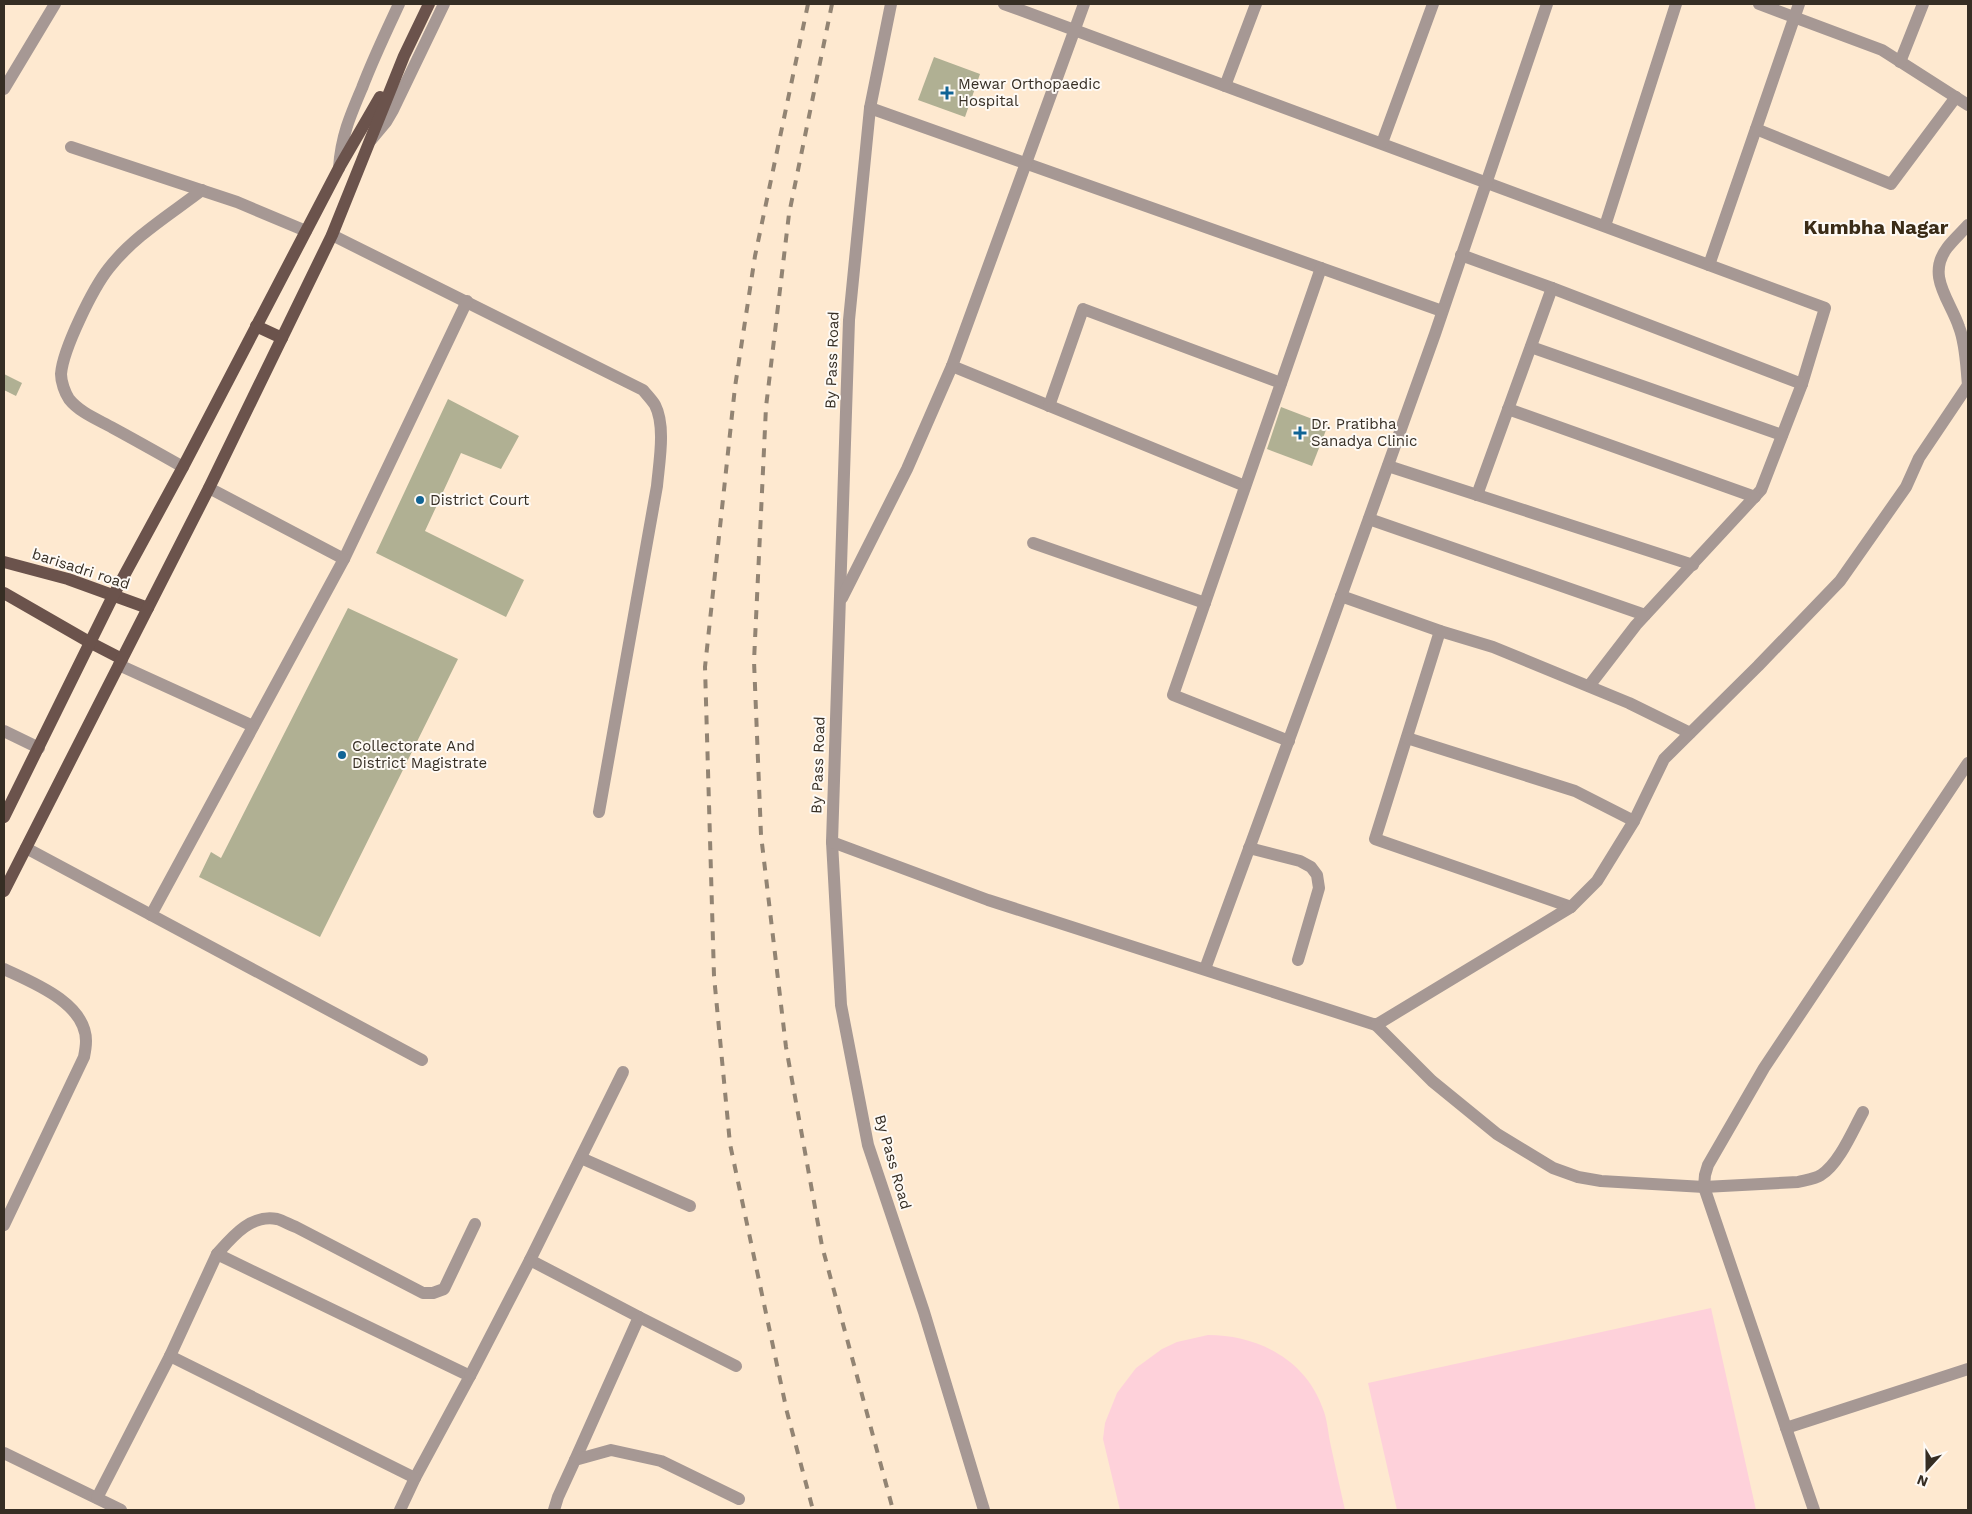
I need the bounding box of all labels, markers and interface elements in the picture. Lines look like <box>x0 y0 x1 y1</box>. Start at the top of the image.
place label: Mewar Orthopaedic Hospital <box>958 75 1101 110</box>
marker: Mewar Orthopaedic Hospital <box>940 86 954 100</box>
district label: Kumbha Nagar <box>1804 215 1949 239</box>
street label: By Pass Road <box>821 311 843 409</box>
place label: Dr. Pratibha Sanadya Clinic <box>1311 415 1418 450</box>
marker: Dr. Pratibha Sanadya Clinic <box>1293 426 1307 440</box>
place label: District Court <box>430 491 530 509</box>
marker: District Court <box>414 494 426 506</box>
street label: barisadri road <box>30 545 132 593</box>
street label: By Pass Road <box>807 716 829 814</box>
place label: Collectorate And District Magistrate <box>352 737 487 772</box>
marker: Collectorate And District Magistrate <box>336 749 348 761</box>
street label: By Pass Road <box>871 1113 915 1211</box>
north arrow <box>1902 1444 1952 1494</box>
text: N <box>1915 1472 1930 1490</box>

